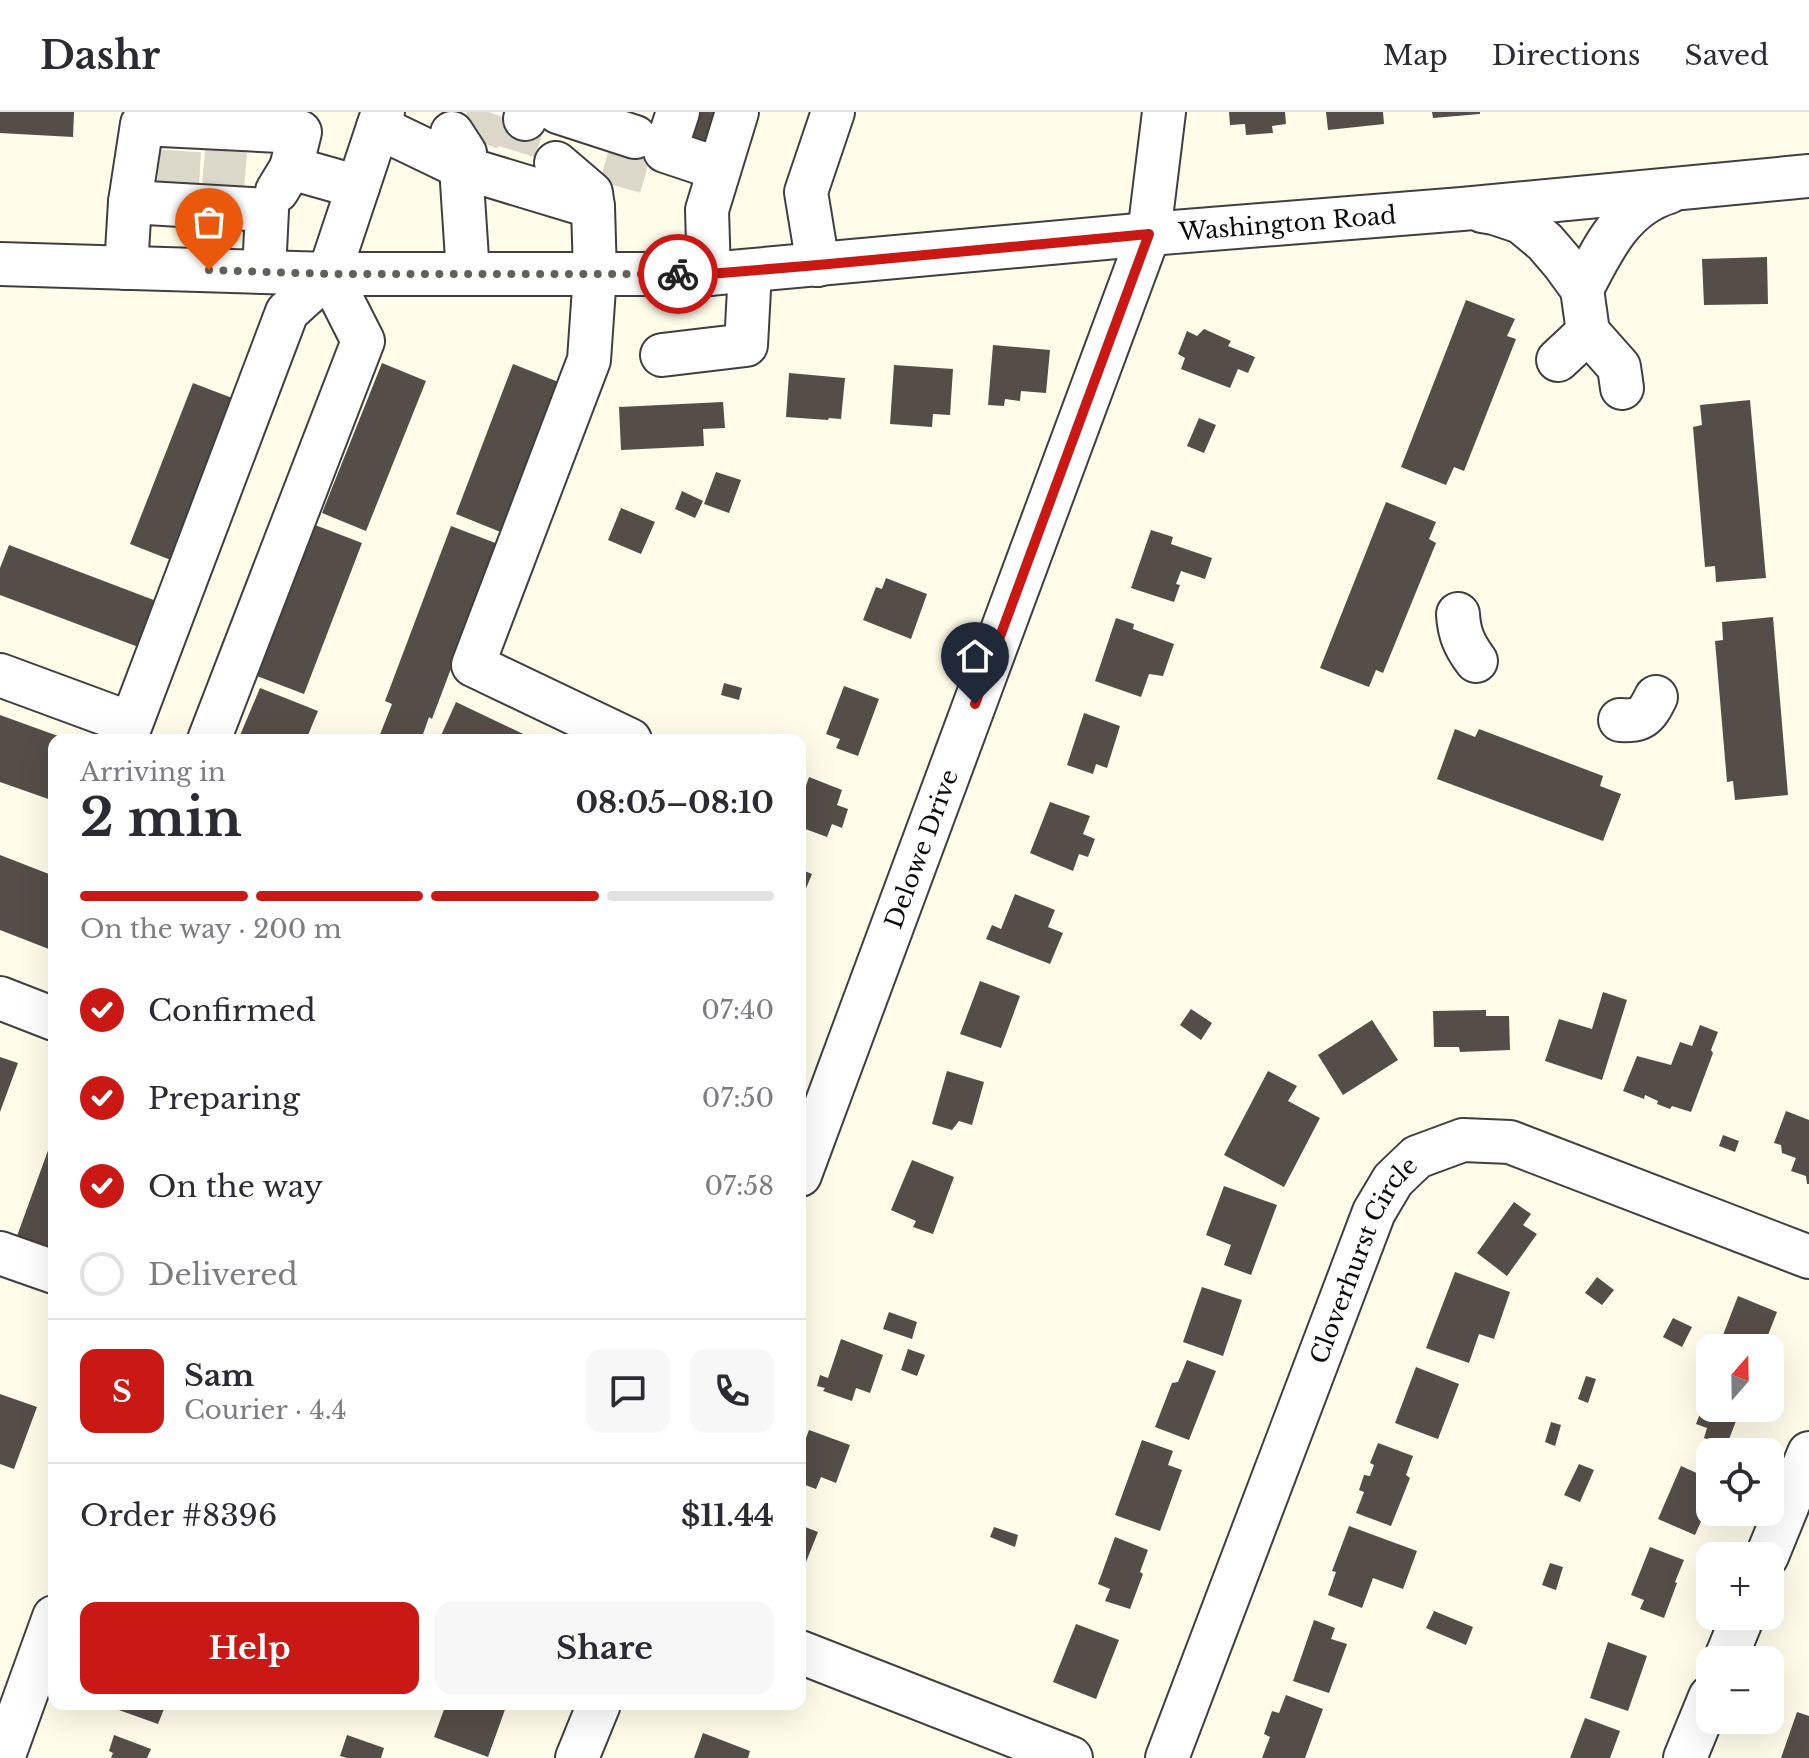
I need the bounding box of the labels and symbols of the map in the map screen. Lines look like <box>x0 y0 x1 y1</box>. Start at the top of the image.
pin <box>175 188 243 270</box>
street label: Washington Road <box>1177 200 1397 246</box>
courier <box>638 234 718 314</box>
pin <box>941 622 1009 704</box>
street label: Delowe Drive <box>878 765 964 932</box>
street label: Cloverhurst Circle <box>1303 1150 1423 1367</box>
north arrow <box>1696 1334 1784 1422</box>

